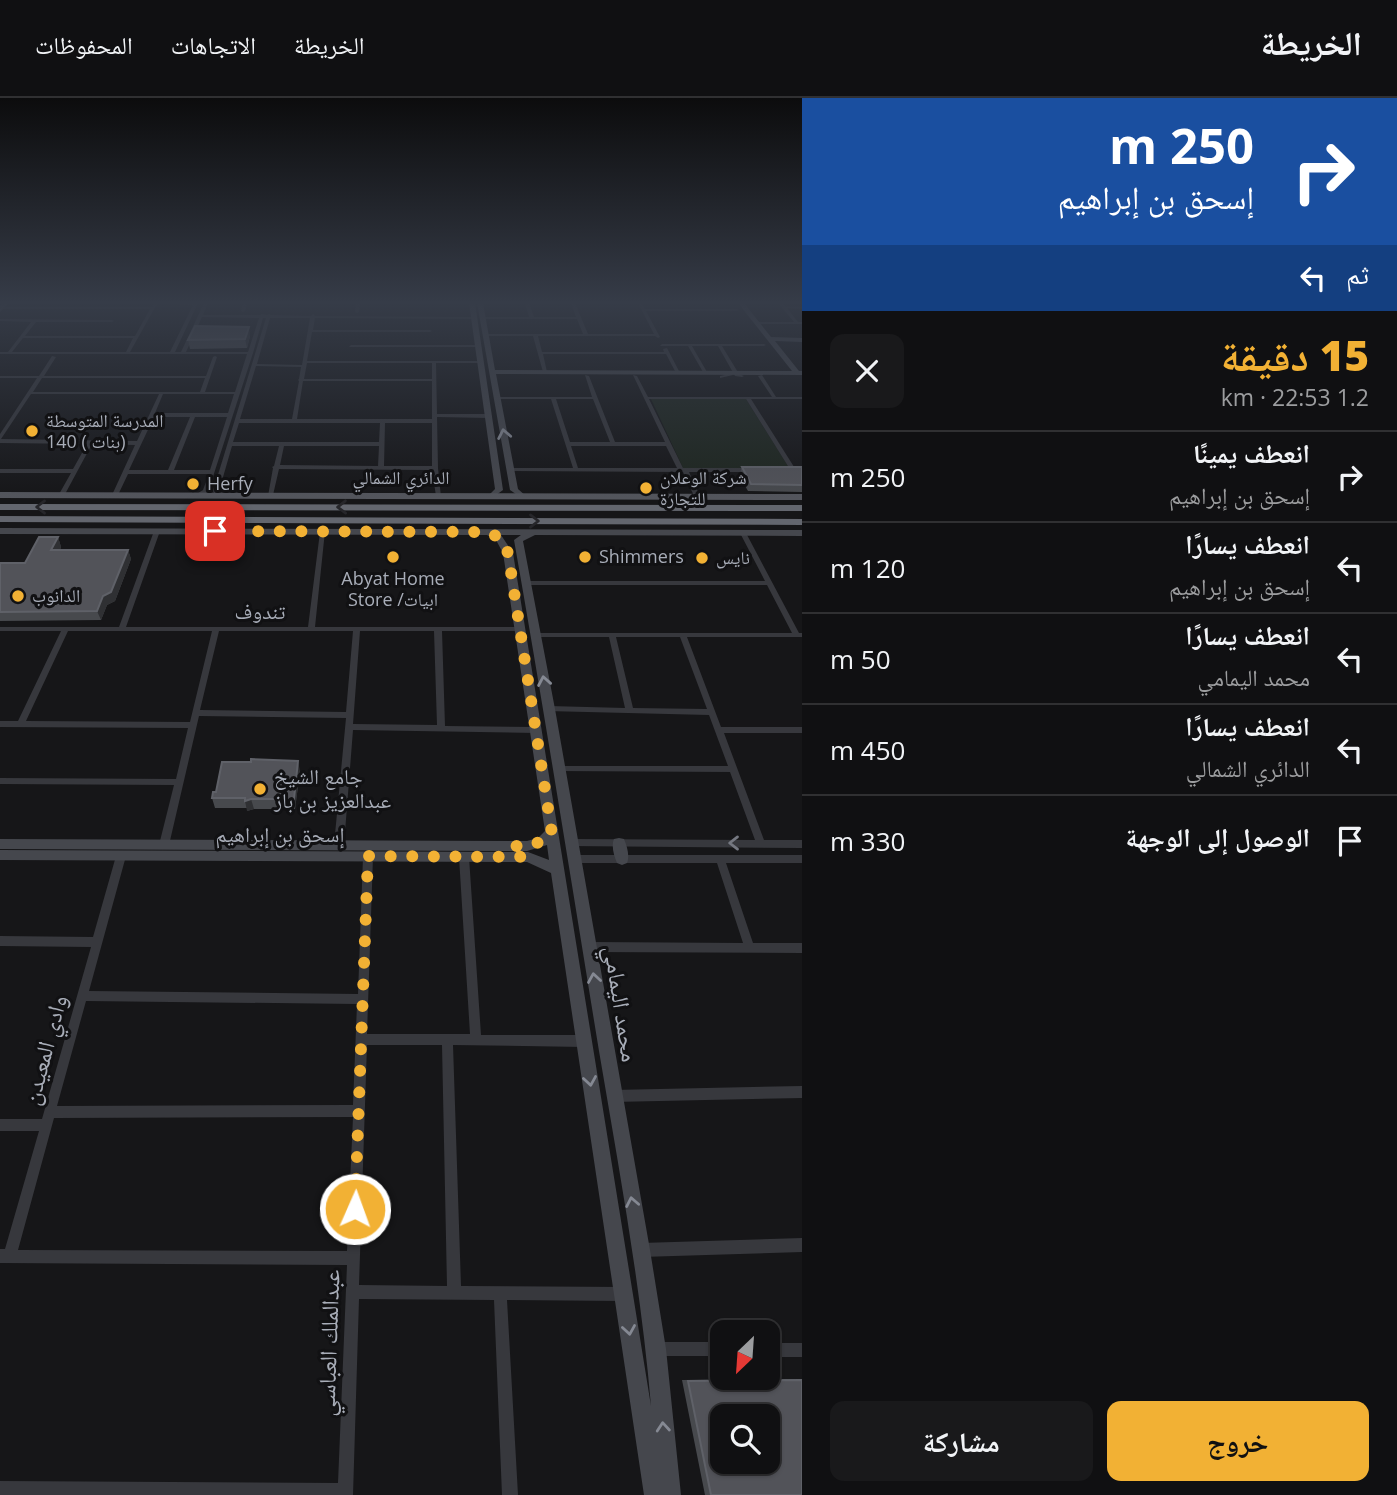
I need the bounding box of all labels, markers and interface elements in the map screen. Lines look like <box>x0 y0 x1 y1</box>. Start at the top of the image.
text: الخريطة <box>1261 20 1362 65</box>
text: المحفوظات <box>35 28 133 61</box>
text: الاتجاهات <box>171 28 256 61</box>
text: الخريطة <box>294 28 365 61</box>
text: 250 m <box>1109 112 1254 178</box>
icon: right <box>1278 126 1369 217</box>
text: إسحق بن إبراهيم <box>1058 175 1254 218</box>
text: ثم <box>1346 256 1369 292</box>
icon: left <box>1294 259 1332 297</box>
text: 15 دقيقة <box>1221 326 1369 383</box>
button: close <box>830 334 904 408</box>
text: 1.2 km · 22:53 <box>1221 381 1369 413</box>
place label: المدرسة المتوسطة 140 ( بنات) <box>46 408 163 453</box>
marker: المدرسة المتوسطة 140 ( بنات) <box>24 423 40 439</box>
one-way arrow <box>497 428 512 440</box>
text: انعطف يمينًا <box>1193 435 1310 471</box>
icon: right <box>1331 458 1369 496</box>
text: 250 m <box>830 459 905 495</box>
street label: الدائري الشمالي <box>352 465 450 493</box>
place label: شركة الوعلان للتجارة <box>660 465 747 510</box>
place label: Herfy <box>207 471 254 495</box>
marker: Herfy <box>185 476 201 492</box>
text: إسحق بن إبراهيم <box>1169 479 1310 511</box>
marker: شركة الوعلان للتجارة <box>638 480 654 496</box>
one-way arrow <box>35 499 46 515</box>
one-way arrow <box>336 499 347 514</box>
pin <box>185 501 245 561</box>
icon: arrive <box>196 512 234 550</box>
one-way arrow <box>529 513 539 529</box>
text: انعطف يسارًا <box>1185 526 1310 562</box>
place label: Shimmers <box>599 544 684 568</box>
place label: نايس <box>716 545 750 569</box>
marker: Abyat Home Store /ابيات <box>385 549 401 565</box>
marker: Shimmers <box>577 549 593 565</box>
icon: left <box>1331 549 1369 587</box>
marker: نايس <box>694 550 710 566</box>
text: 120 m <box>830 550 905 586</box>
place label: Abyat Home Store /ابيات <box>341 566 445 611</box>
text: إسحق بن إبراهيم <box>1169 570 1310 602</box>
place label: الدانوب <box>32 583 80 607</box>
marker: الدانوب <box>10 588 26 604</box>
street label: تندوف <box>235 597 285 625</box>
text: انعطف يسارًا <box>1185 617 1310 653</box>
icon: left <box>1331 640 1369 678</box>
text: 50 m <box>830 641 891 677</box>
text: محمد اليمامي <box>1198 661 1310 693</box>
one-way arrow <box>537 675 552 687</box>
text: انعطف يسارًا <box>1185 708 1310 744</box>
icon: left <box>1331 731 1369 769</box>
text: 450 m <box>830 732 905 768</box>
text: الدائري الشمالي <box>1186 752 1310 784</box>
place label: جامع الشيخ عبدالعزيز بن باز <box>273 762 392 814</box>
marker: جامع الشيخ عبدالعزيز بن باز <box>252 781 268 797</box>
text: الوصول إلى الوجهة <box>1126 819 1310 855</box>
street label: إسحق بن إبراهيم <box>216 820 344 849</box>
icon: arrive <box>1331 822 1369 860</box>
text: 330 m <box>830 823 905 859</box>
one-way arrow <box>728 835 739 851</box>
street label: محمد اليمامي <box>593 943 648 1065</box>
one-way arrow <box>587 972 602 984</box>
street label: وادي المعيدن <box>13 991 78 1109</box>
one-way arrow <box>582 1075 597 1087</box>
position arrow <box>318 1172 392 1246</box>
one-way arrow <box>625 1196 640 1208</box>
street label: عبدالملك العباسي <box>308 1269 351 1417</box>
north arrow <box>710 1320 780 1390</box>
map controls <box>710 1320 780 1474</box>
one-way arrow <box>621 1324 636 1336</box>
button: مشاركة <box>830 1401 1093 1481</box>
button: خروج <box>1107 1401 1369 1481</box>
button: search <box>710 1404 780 1474</box>
one-way arrow <box>656 1421 671 1432</box>

